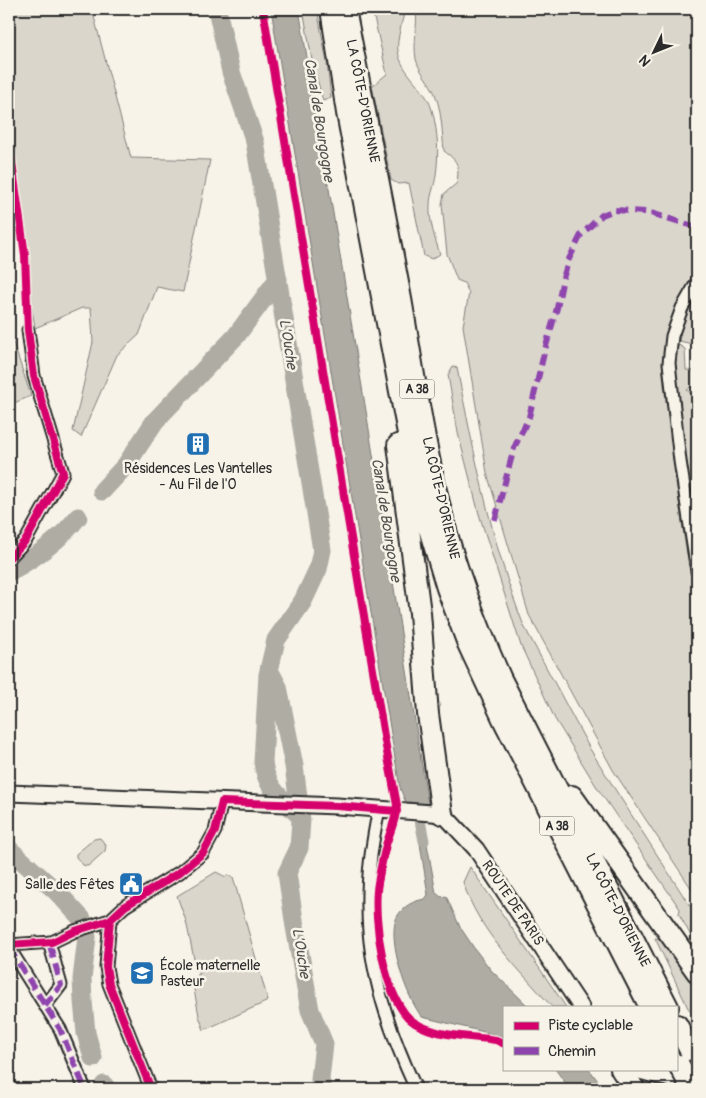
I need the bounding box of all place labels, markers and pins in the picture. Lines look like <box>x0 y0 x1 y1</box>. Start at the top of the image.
building icon: Résidences Les Vantelles - Au Fil de l'O <box>185 431 211 457</box>
place label: Résidences Les Vantelles - Au Fil de l'O <box>124 460 273 493</box>
public building icon: Salle des Fêtes <box>118 871 144 897</box>
place label: Salle des Fêtes <box>25 876 115 893</box>
place label: École maternelle Pasteur <box>160 956 260 990</box>
school or university icon: École maternelle Pasteur <box>129 960 155 986</box>

